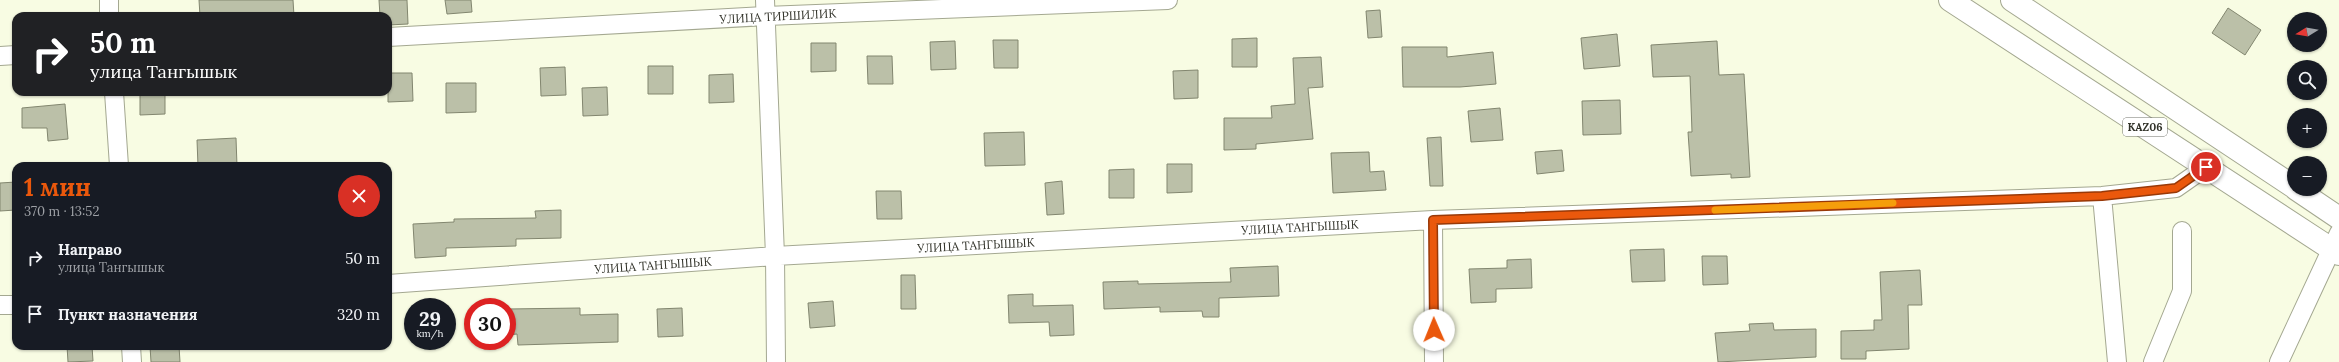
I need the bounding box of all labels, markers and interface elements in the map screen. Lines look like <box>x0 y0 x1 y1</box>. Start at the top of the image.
street label: УЛИЦА ТИРШИЛИК <box>718 5 838 27</box>
north arrow <box>2287 12 2327 52</box>
map controls <box>2287 12 2327 196</box>
text: 50 m <box>90 25 156 61</box>
icon: right <box>24 28 76 80</box>
text: улица Тангышык <box>90 60 237 83</box>
button: search <box>2287 60 2327 100</box>
button: + <box>2287 108 2327 148</box>
road number: KАZ06 <box>2123 118 2167 136</box>
pin <box>2189 150 2223 184</box>
icon: arrive <box>2195 156 2217 178</box>
button: − <box>2287 156 2327 196</box>
text: 1 мин <box>24 172 91 203</box>
button: close <box>338 175 380 217</box>
text: 370 m · 13:52 <box>24 203 99 220</box>
street label: УЛИЦА ТАНГЫШЫК <box>1240 216 1360 238</box>
street label: УЛИЦА ТАНГЫШЫК <box>916 234 1036 256</box>
text: Направо <box>58 240 122 259</box>
icon: right <box>24 247 46 269</box>
text: 50 m <box>345 249 380 268</box>
street label: УЛИЦА ТАНГЫШЫК <box>593 253 713 277</box>
text: улица Тангышык <box>58 259 164 276</box>
speed limit sign: 30 <box>464 298 516 350</box>
icon: arrive <box>24 303 46 325</box>
text: Пункт назначения <box>58 305 198 324</box>
text: 320 m <box>337 305 380 324</box>
text: 29 <box>419 306 441 331</box>
position arrow <box>1413 309 1455 351</box>
text: km/h <box>416 327 444 340</box>

